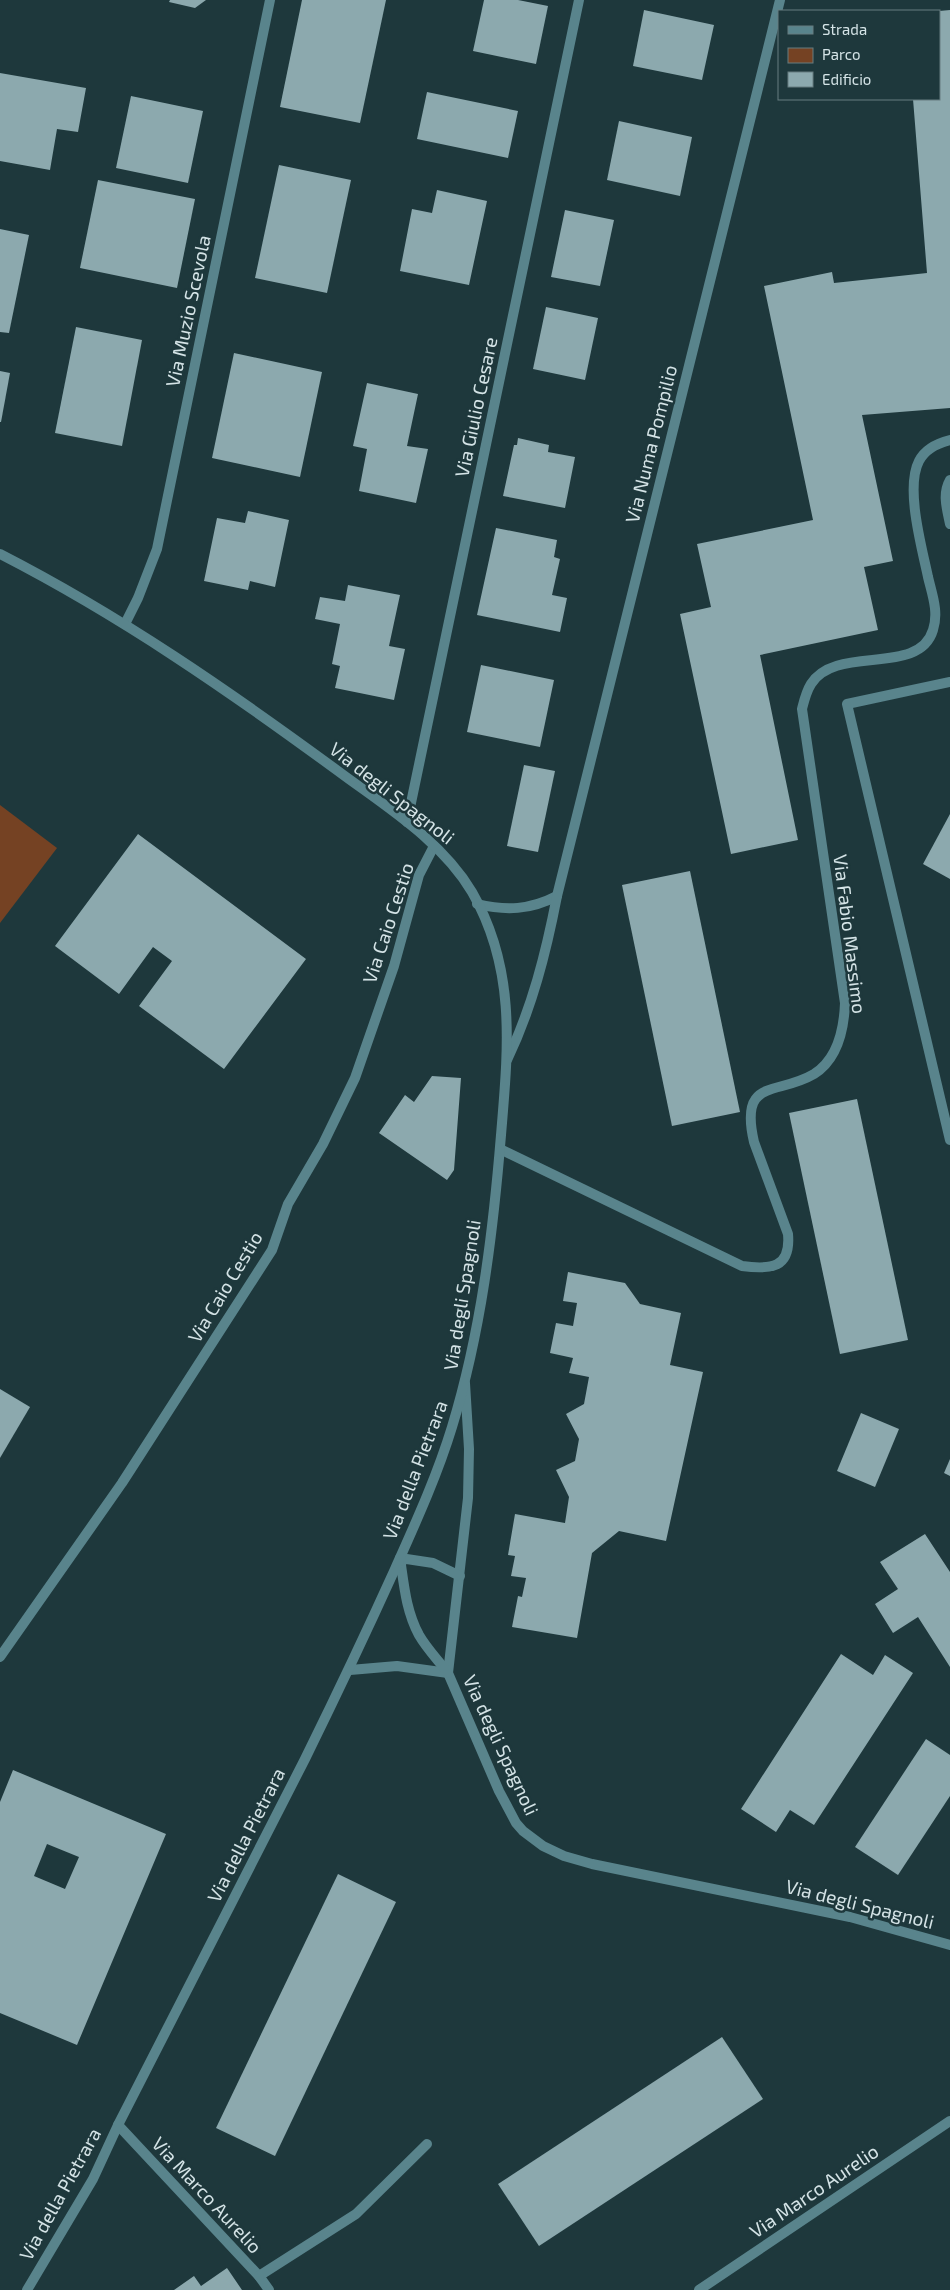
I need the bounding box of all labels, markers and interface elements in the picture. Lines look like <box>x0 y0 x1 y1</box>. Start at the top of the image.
legend <box>778 10 940 100</box>
text: Strada <box>822 20 867 38</box>
text: Parco <box>822 45 861 63</box>
text: Edificio <box>822 70 871 88</box>
street label: Via Muzio Scevola <box>160 233 215 389</box>
street label: Via Giulio Cesare <box>449 335 502 479</box>
street label: Via Numa Pompilio <box>620 363 681 525</box>
street label: Via degli Spagnoli <box>325 737 459 849</box>
street label: Via Fabio Massimo <box>829 853 872 1015</box>
street label: Via Caio Cestio <box>357 860 418 986</box>
street label: Via degli Spagnoli <box>438 1218 485 1372</box>
street label: Via Caio Cestio <box>182 1227 267 1346</box>
street label: Via della Pietrara <box>377 1397 452 1543</box>
street label: Via degli Spagnoli <box>459 1671 544 1819</box>
street label: Via della Pietrara <box>202 1764 289 1906</box>
street label: Via degli Spagnoli <box>784 1874 937 1933</box>
street label: Via della Pietrara <box>14 2124 105 2264</box>
street label: Via Marco Aurelio <box>148 2132 267 2258</box>
street label: Via Marco Aurelio <box>745 2139 883 2242</box>

